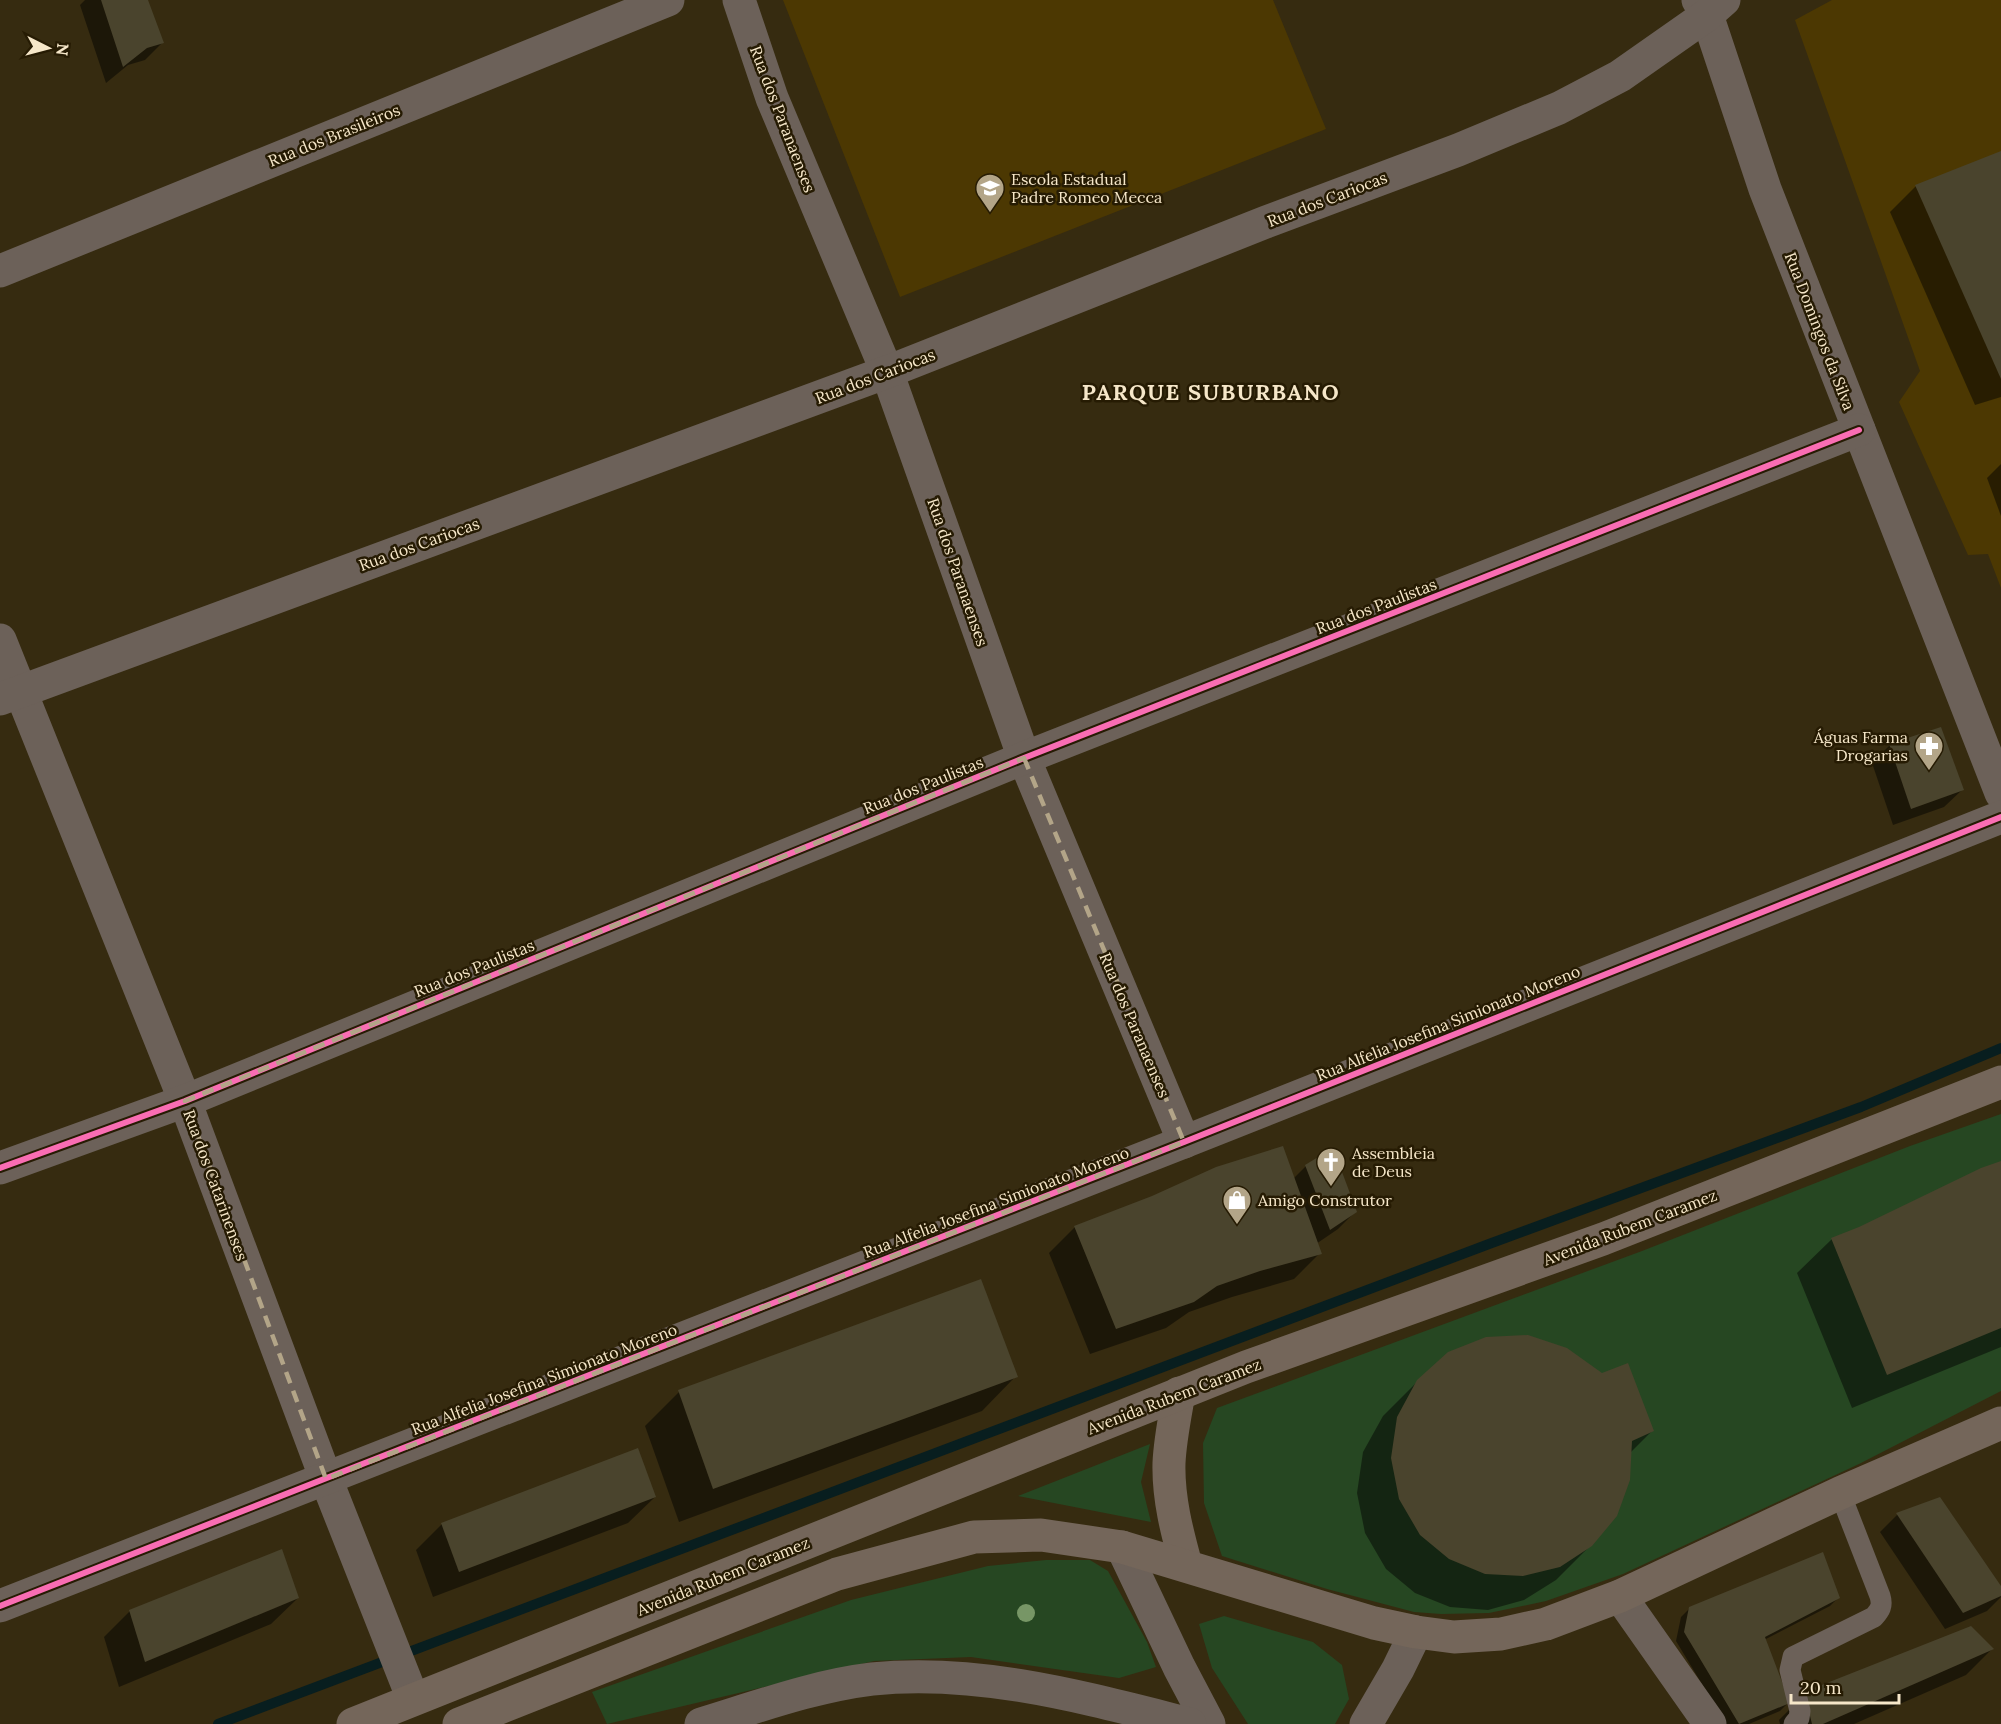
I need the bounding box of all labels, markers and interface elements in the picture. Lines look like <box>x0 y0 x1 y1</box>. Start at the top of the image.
north arrow <box>18 18 78 78</box>
text: N <box>52 42 74 57</box>
street label: Rua dos Paranaenses <box>746 43 820 195</box>
street label: Rua dos Brasileiros <box>265 99 403 171</box>
street label: Rua dos Cariocas <box>1264 167 1390 231</box>
place label: Escola Estadual Padre Romeo Mecca <box>1011 169 1162 207</box>
school or university icon: Escola Estadual Padre Romeo Mecca <box>974 172 1006 214</box>
street label: Rua Domingos da Silva <box>1781 249 1859 413</box>
street label: Rua dos Cariocas <box>812 344 938 408</box>
district label: PARQUE SUBURBANO <box>1082 378 1340 406</box>
street label: Rua dos Paranaenses <box>923 495 993 649</box>
street label: Rua dos Cariocas <box>356 513 482 575</box>
street label: Rua dos Paulistas <box>1313 574 1439 638</box>
place label: Águas Farma Drogarias <box>1813 727 1908 765</box>
pharmacy icon: Águas Farma Drogarias <box>1913 730 1945 772</box>
street label: Rua dos Paulistas <box>860 752 986 818</box>
street label: Rua dos Paulistas <box>411 935 537 1001</box>
street label: Rua dos Paranaenses <box>1095 950 1175 1100</box>
street label: Rua Alfelia Josefina Simionato Moreno <box>1313 961 1583 1085</box>
street label: Rua dos Catarinenses <box>179 1107 253 1263</box>
street label: Rua Alfelia Josefina Simionato Moreno <box>860 1142 1132 1262</box>
place label: Assembleia de Deus <box>1351 1143 1435 1181</box>
church icon: Assembleia de Deus <box>1315 1146 1347 1188</box>
shop icon: Amigo Construtor <box>1221 1184 1253 1226</box>
street label: Avenida Rubem Caramez <box>1539 1185 1720 1270</box>
place label: Amigo Construtor <box>1257 1190 1392 1210</box>
street label: Rua Alfelia Josefina Simionato Moreno <box>408 1319 680 1439</box>
street label: Avenida Rubem Caramez <box>1083 1354 1264 1439</box>
street label: Avenida Rubem Caramez <box>633 1532 812 1620</box>
scale bar <box>1791 1667 1899 1705</box>
text: 20 m <box>1800 1676 1842 1699</box>

